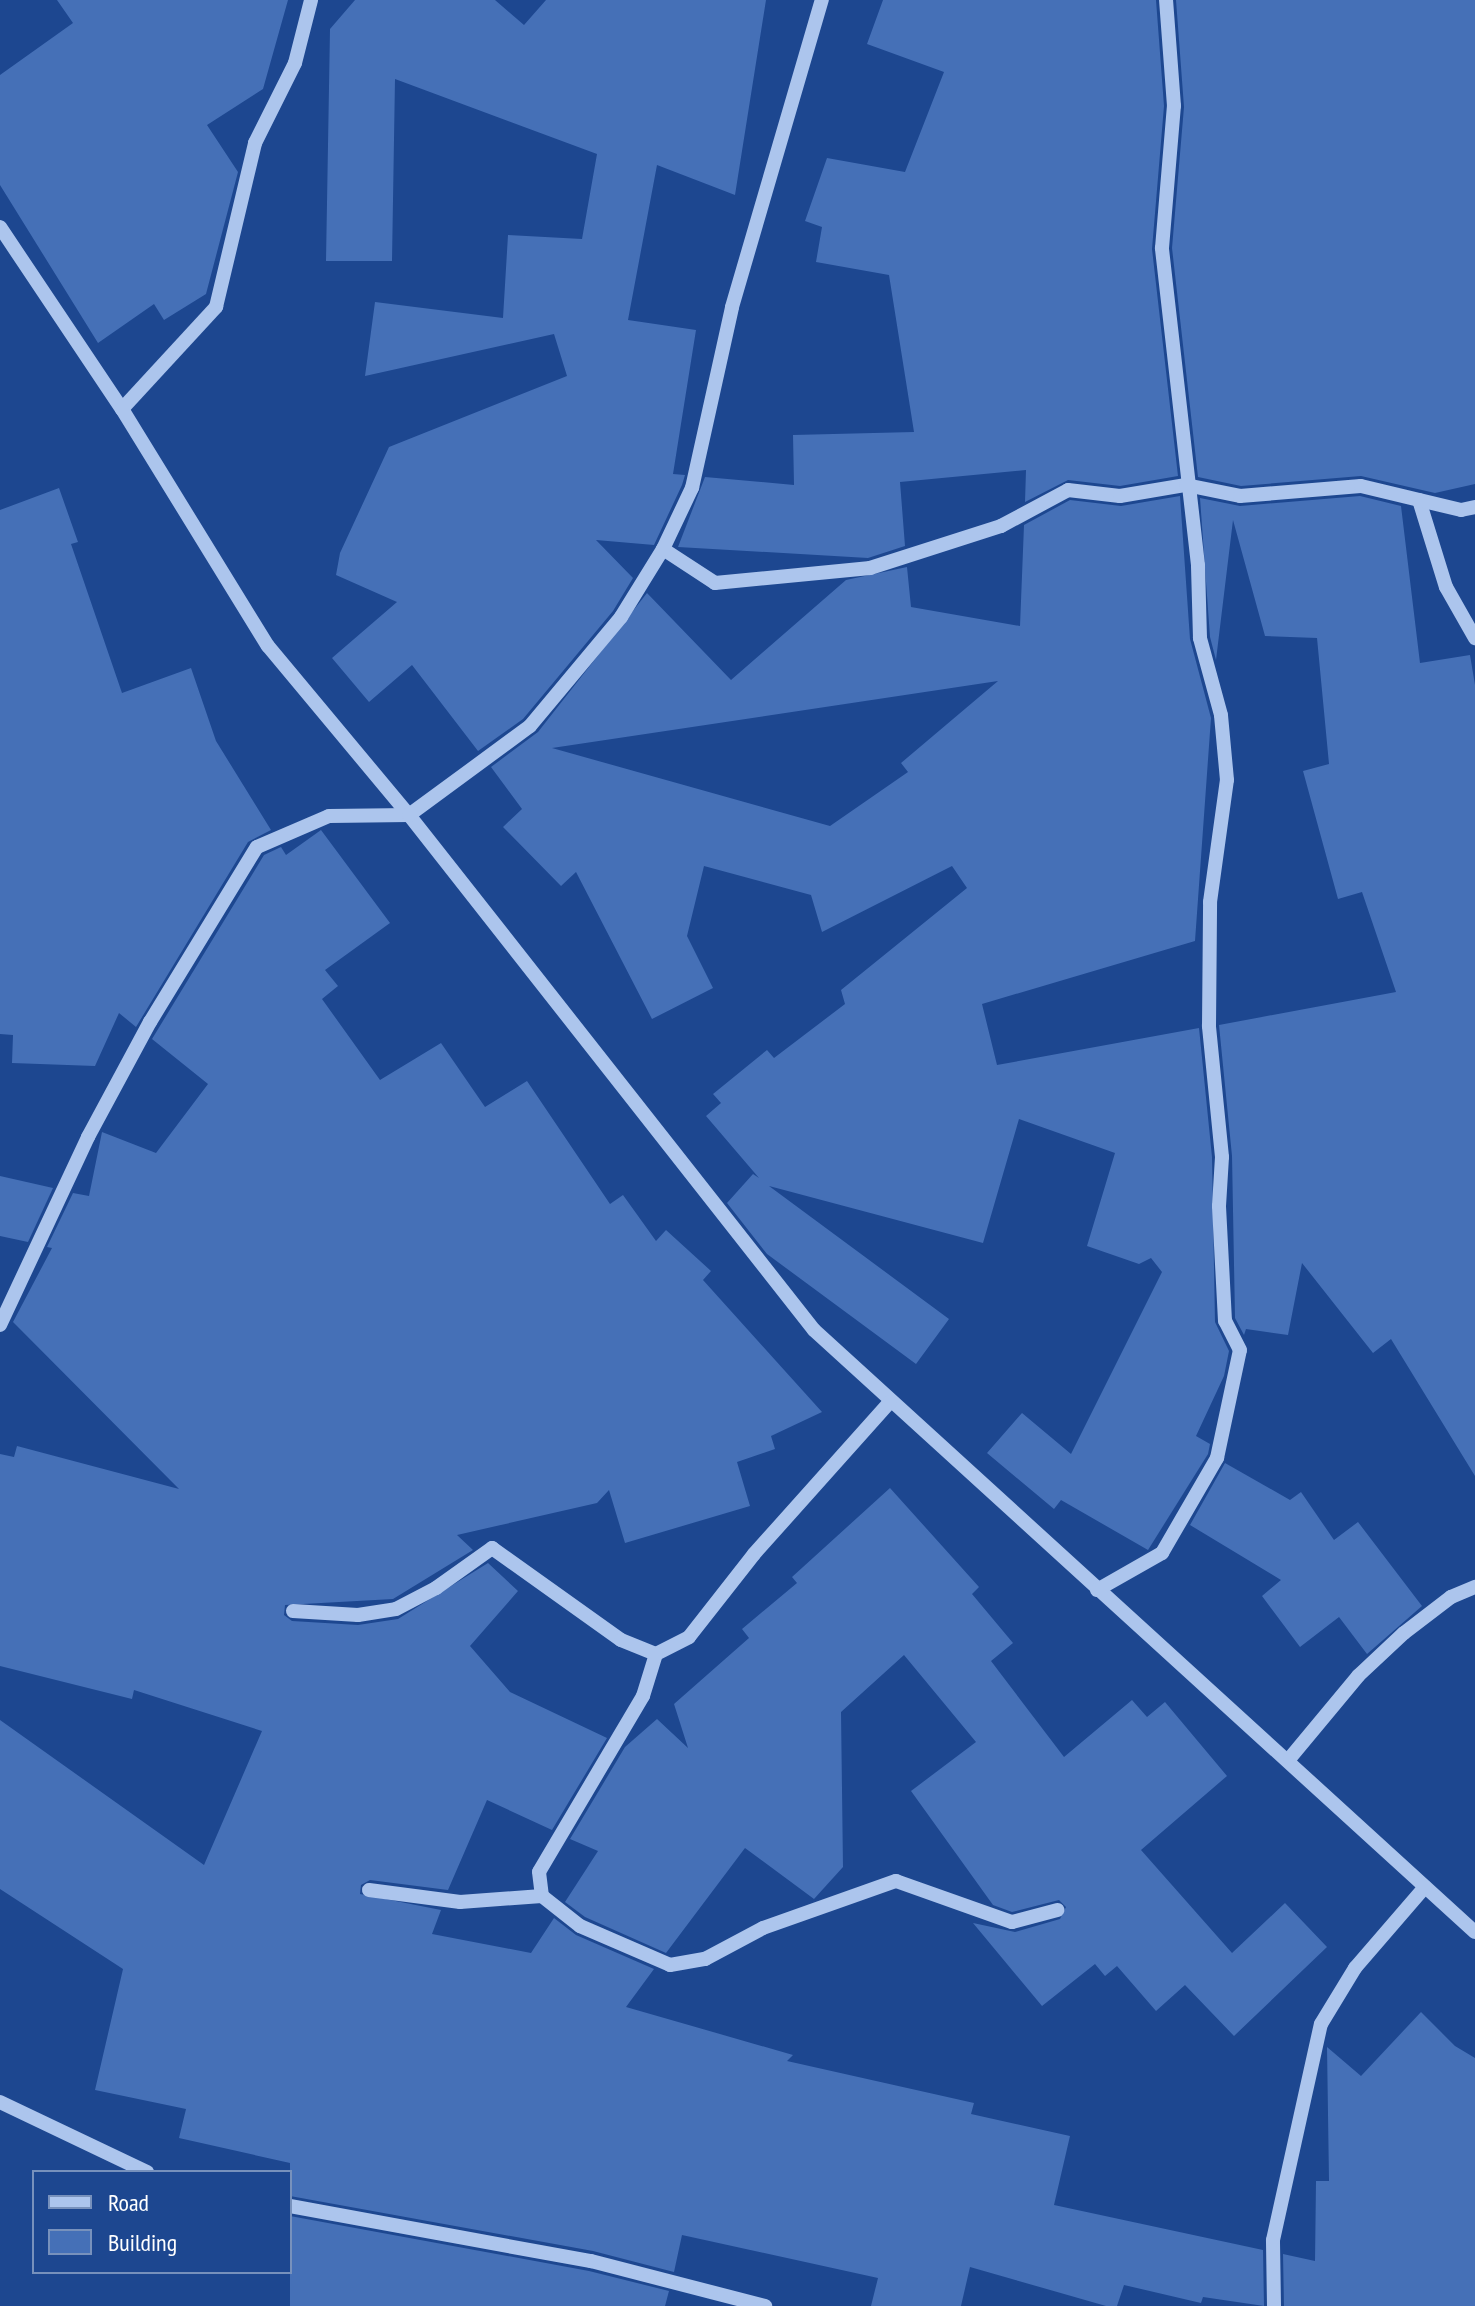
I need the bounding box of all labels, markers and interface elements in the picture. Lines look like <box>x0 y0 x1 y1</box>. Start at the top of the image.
legend <box>32 2170 292 2274</box>
text: Road <box>108 2187 149 2218</box>
text: Building <box>108 2227 177 2258</box>

